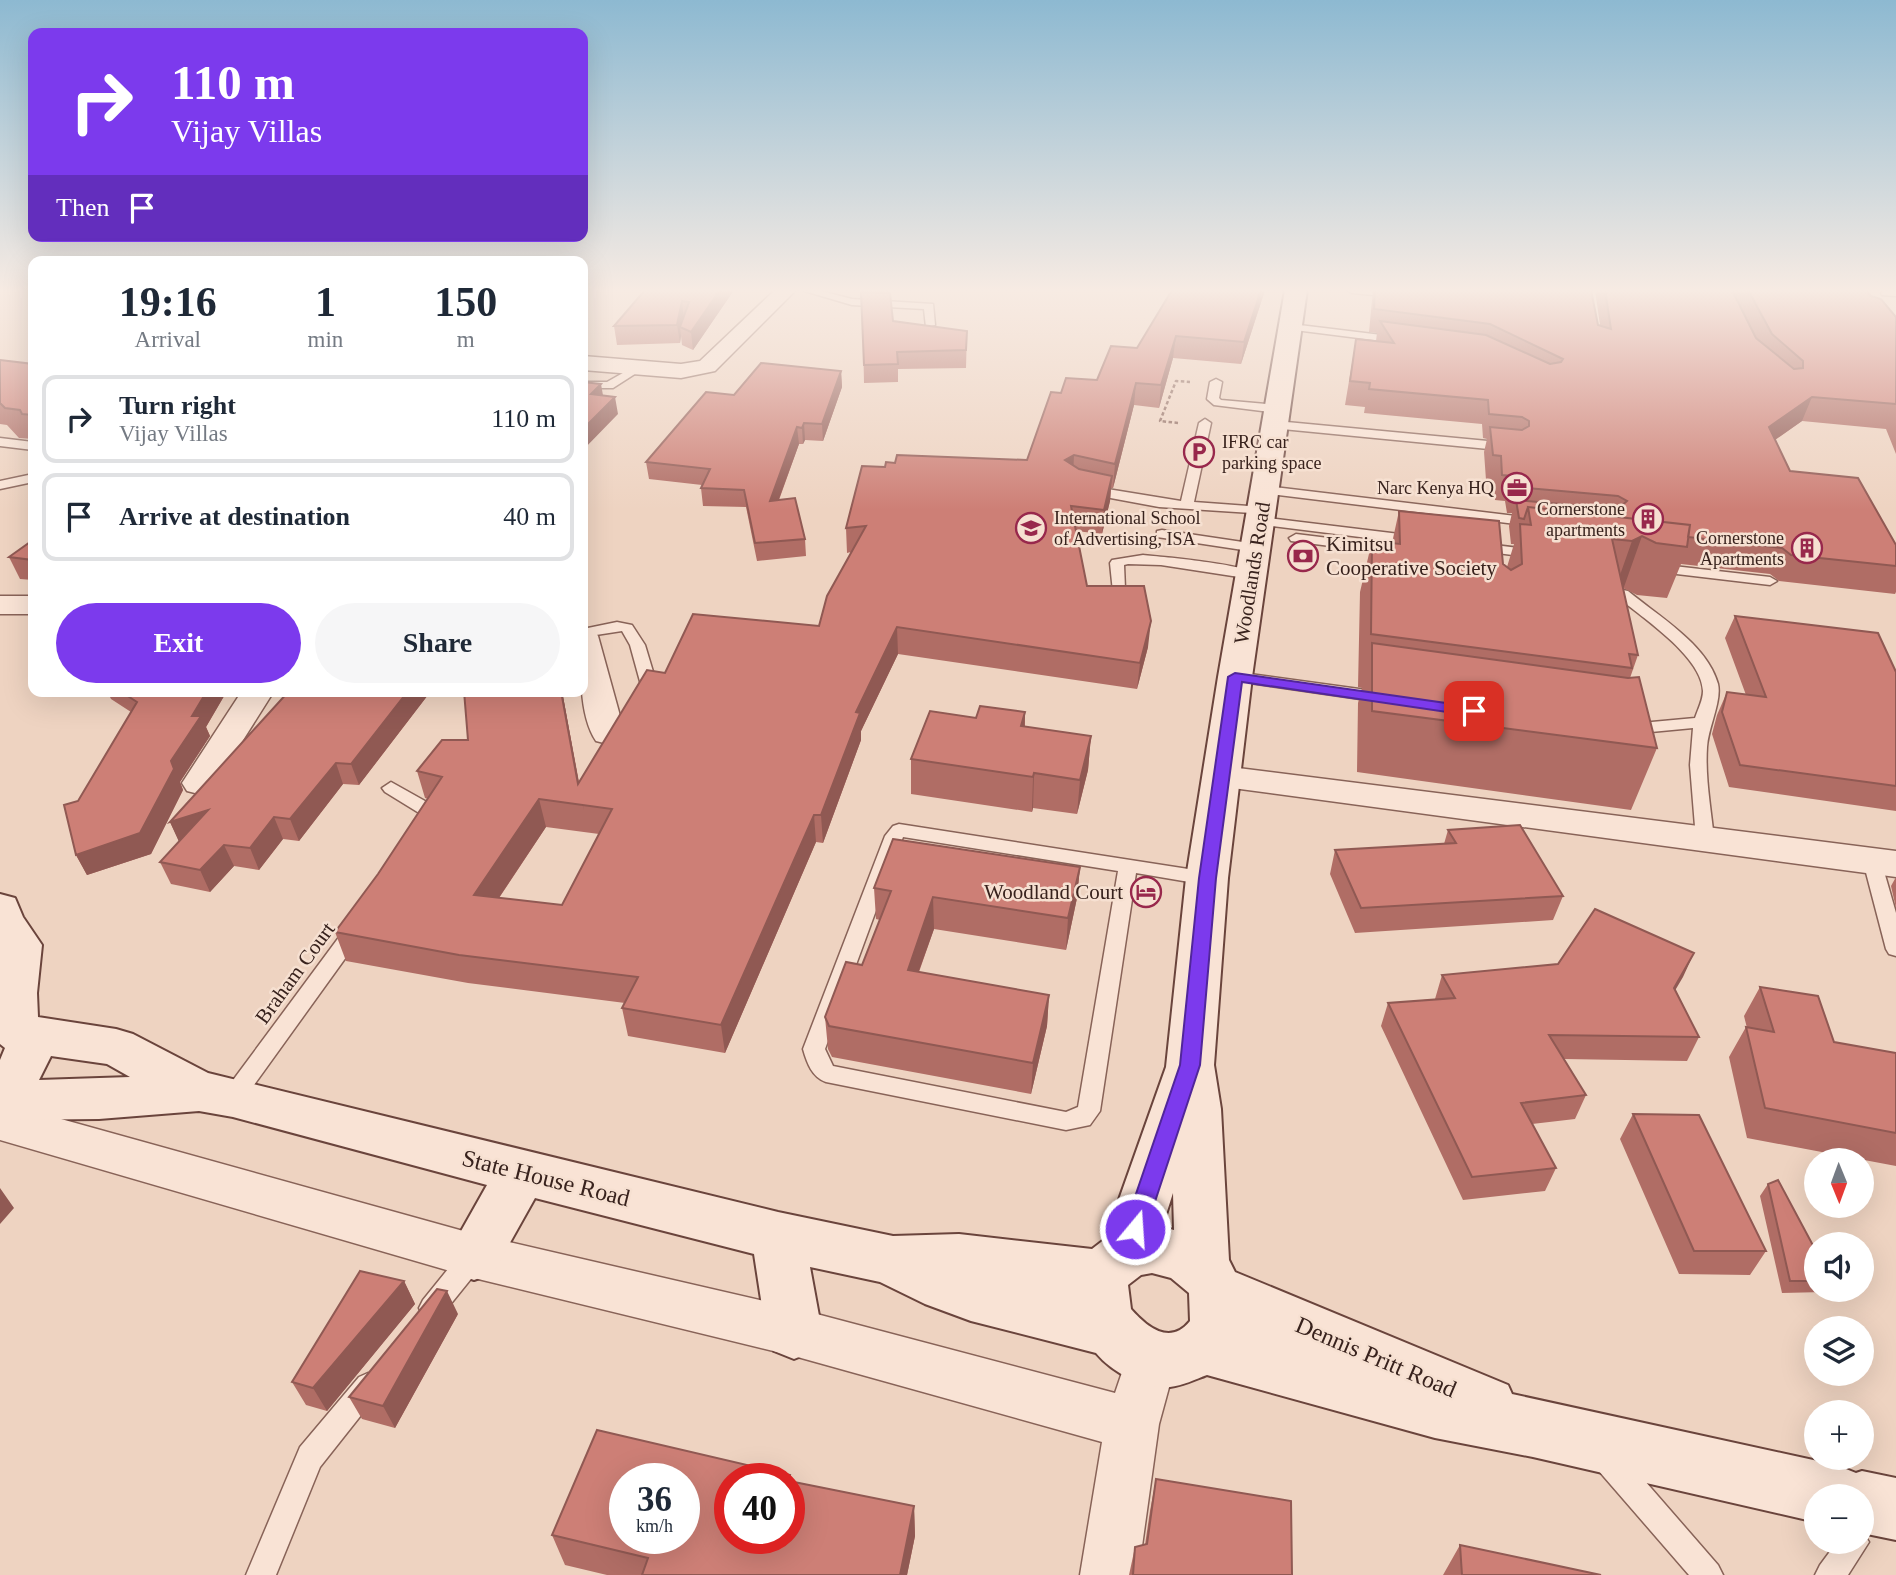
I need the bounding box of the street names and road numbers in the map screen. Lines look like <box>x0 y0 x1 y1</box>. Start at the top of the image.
street label: Woodlands Road <box>1229 500 1275 646</box>
street label: Braham Court <box>250 917 340 1028</box>
street label: State House Road <box>459 1145 633 1211</box>
street label: Dennis Pritt Road <box>1292 1311 1460 1403</box>

